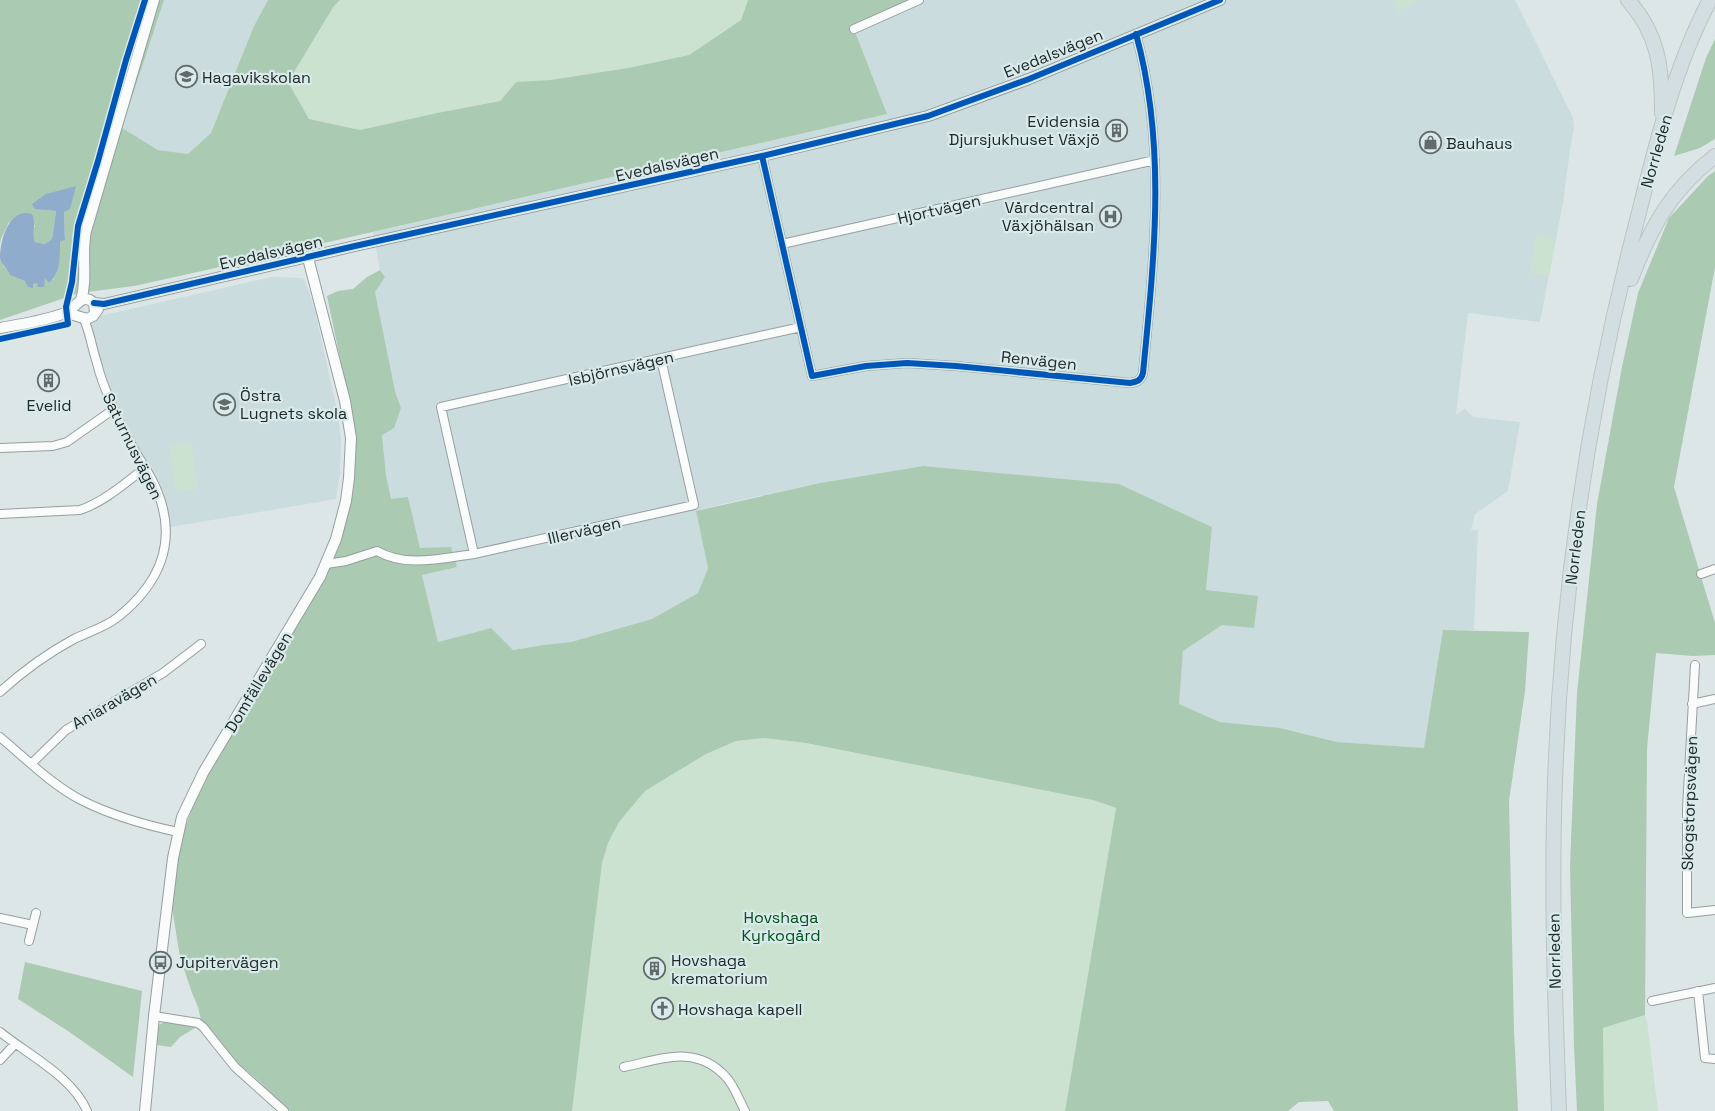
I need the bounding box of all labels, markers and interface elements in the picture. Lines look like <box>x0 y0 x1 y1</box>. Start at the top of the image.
street label: Evedalsvägen <box>1000 24 1106 83</box>
school or university icon: Hagavikskolan <box>174 65 198 89</box>
place label: Hagavikskolan <box>202 67 311 88</box>
place label: Evidensia Djursjukhuset Växjö <box>949 111 1100 150</box>
street label: Norrleden <box>1636 112 1677 190</box>
building icon: Evidensia Djursjukhuset Växjö <box>1104 118 1128 142</box>
shop icon: Bauhaus <box>1418 131 1442 155</box>
place label: Bauhaus <box>1446 133 1512 154</box>
street label: Evedalsvägen <box>613 142 721 187</box>
street label: Hjortvägen <box>896 190 983 229</box>
place label: Vårdcentral Växjöhälsan <box>1002 197 1094 236</box>
hospital icon: Vårdcentral Växjöhälsan <box>1098 204 1122 228</box>
street label: Evedalsvägen <box>217 230 325 275</box>
street label: Isbjörnsvägen <box>566 346 676 391</box>
street label: Renvägen <box>1000 346 1078 375</box>
building icon: Evelid <box>37 369 61 393</box>
place label: Östra Lugnets skola <box>240 385 347 424</box>
street label: Saturnusvägen <box>98 389 167 503</box>
school or university icon: Östra Lugnets skola <box>212 392 236 416</box>
place label: Evelid <box>27 395 71 416</box>
street label: Norrleden <box>1560 508 1591 586</box>
street label: Illervägen <box>546 512 623 549</box>
street label: Domfällevägen <box>220 628 297 737</box>
street label: Aniaravägen <box>68 669 160 734</box>
street label: Skogstorpsvägen <box>1677 735 1702 871</box>
park label: Hovshaga Kyrkogård <box>741 907 821 946</box>
street label: Norrleden <box>1543 913 1566 989</box>
bus stop icon: Jupitervägen <box>148 950 172 974</box>
place label: Hovshaga krematorium <box>671 950 768 989</box>
place label: Jupitervägen <box>176 952 279 973</box>
building icon: Hovshaga krematorium <box>643 957 667 981</box>
church icon: Hovshaga kapell <box>650 997 674 1021</box>
place label: Hovshaga kapell <box>678 999 803 1020</box>

